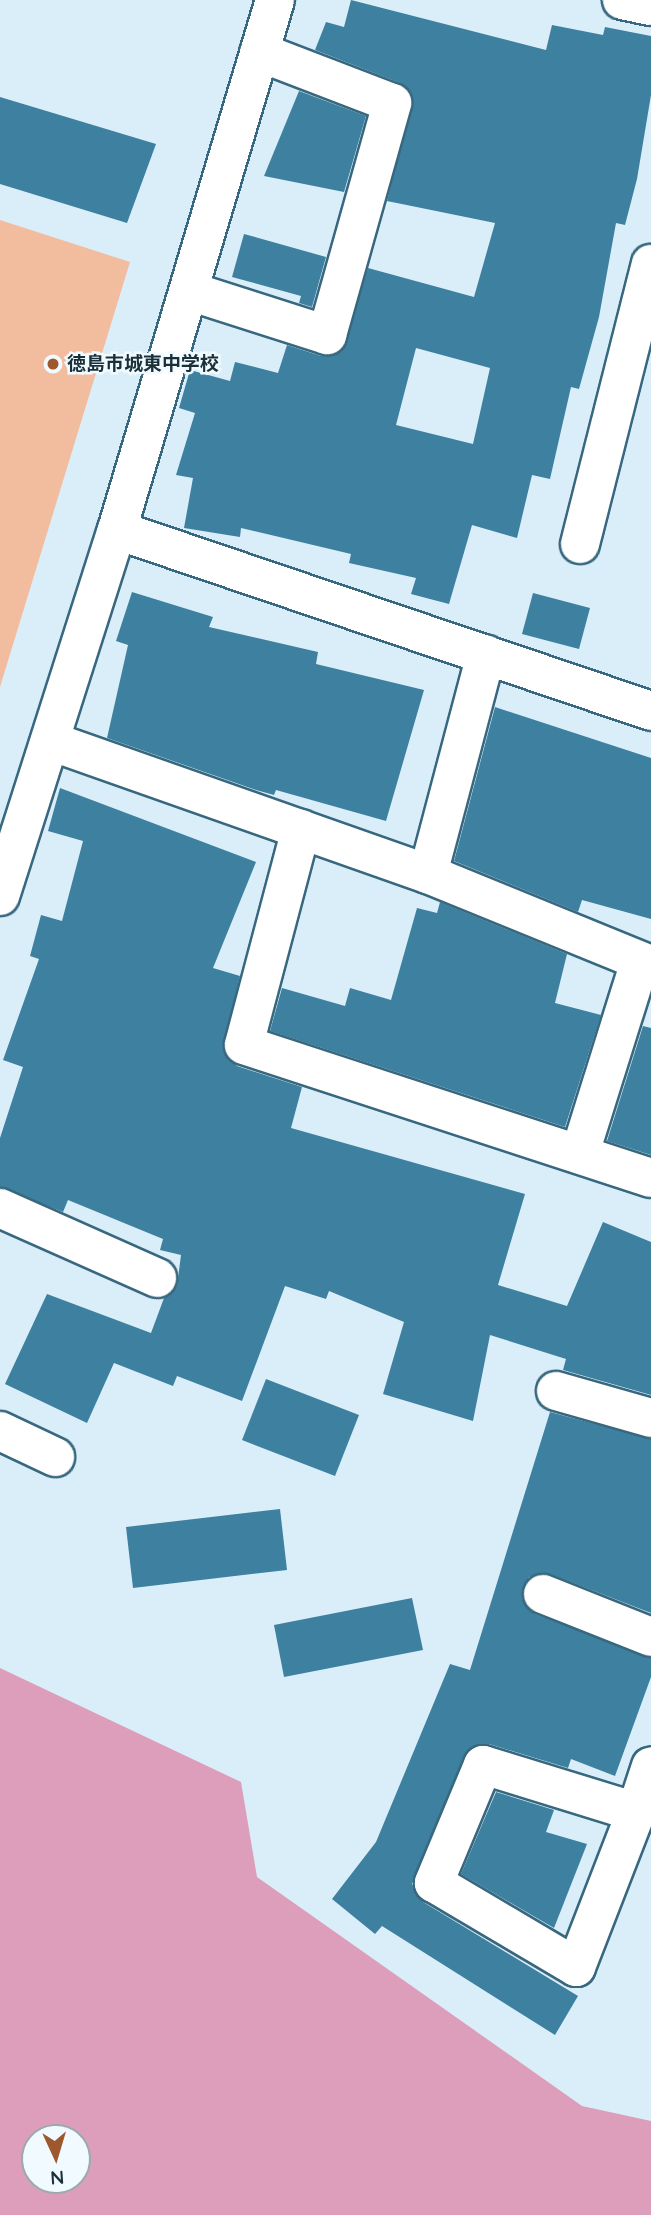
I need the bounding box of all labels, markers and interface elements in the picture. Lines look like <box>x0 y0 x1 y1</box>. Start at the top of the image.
place label: 徳島市城東中学校 <box>67 353 219 375</box>
marker: 徳島市城東中学校 <box>45 356 61 372</box>
north arrow <box>21 2124 91 2194</box>
text: N <box>50 2165 65 2190</box>

